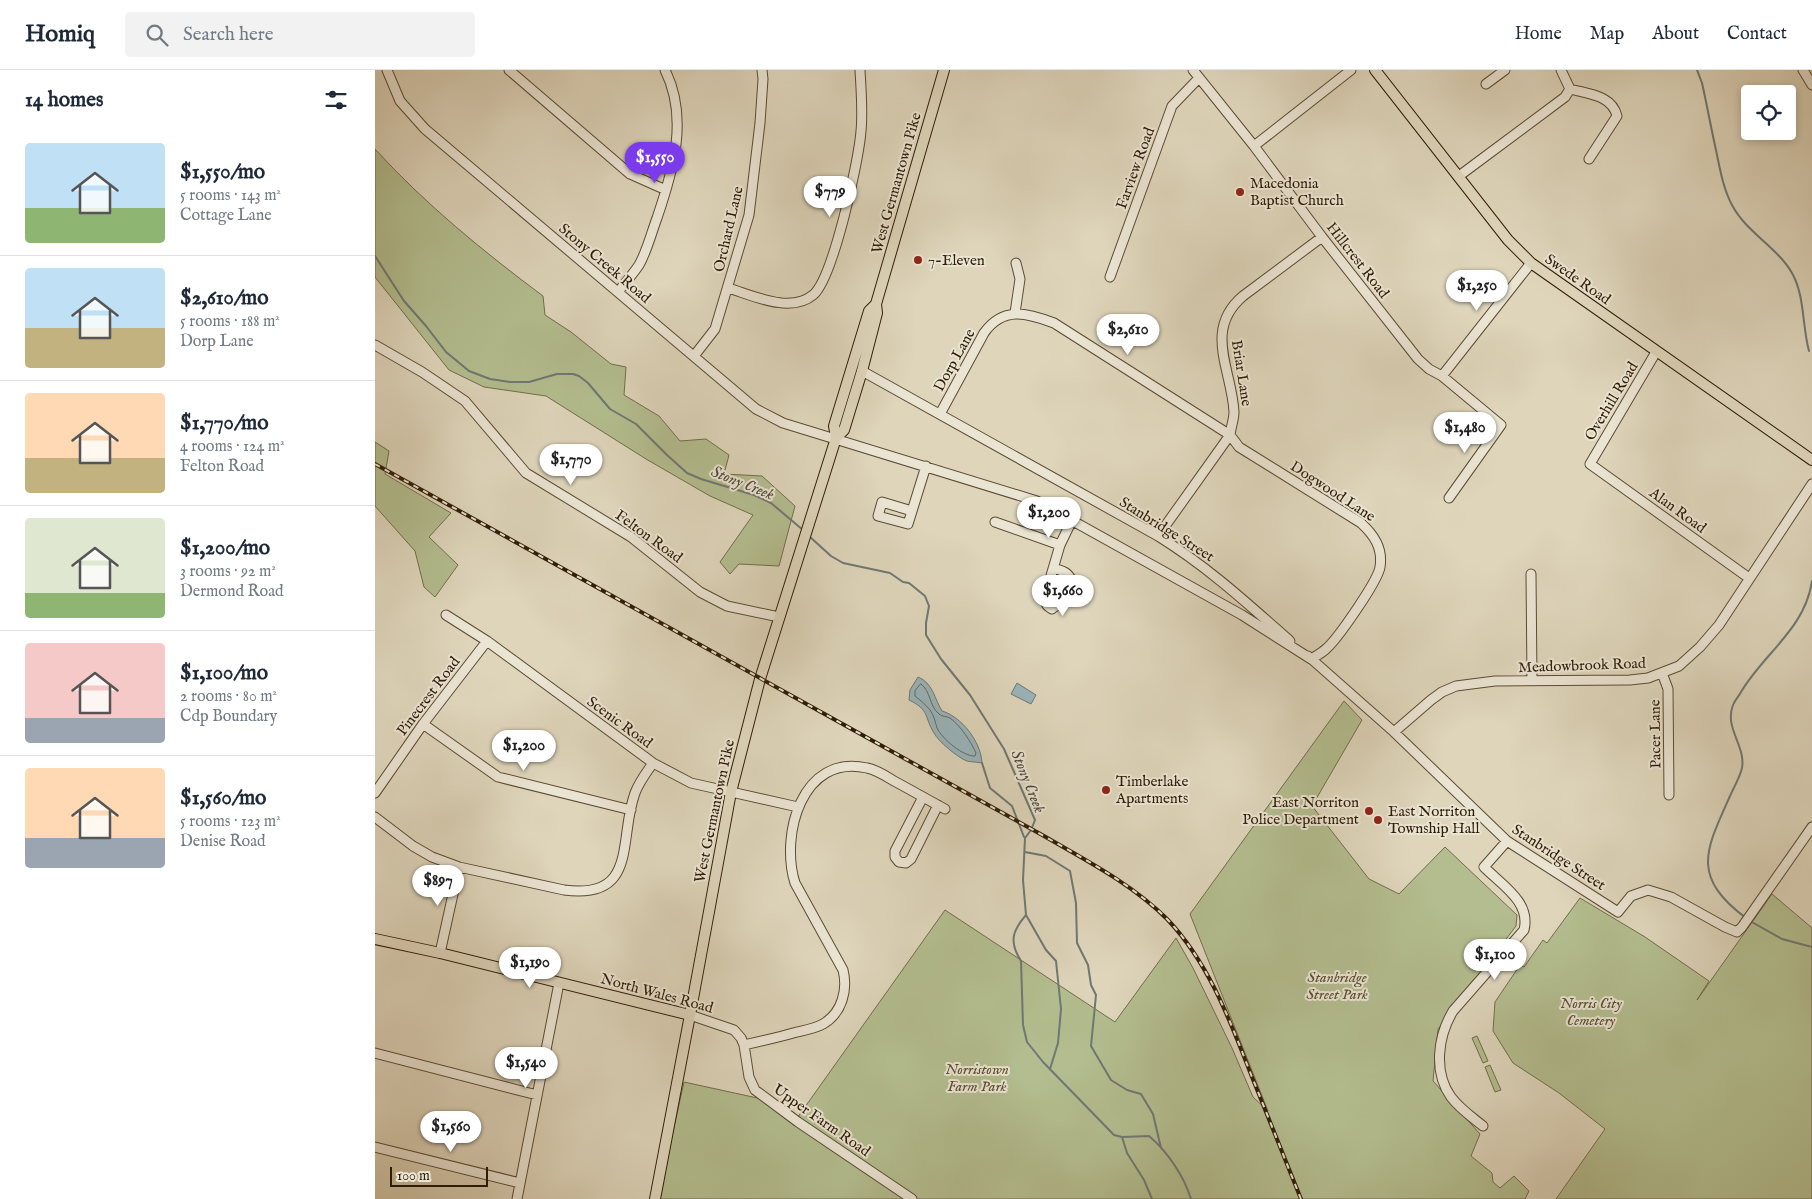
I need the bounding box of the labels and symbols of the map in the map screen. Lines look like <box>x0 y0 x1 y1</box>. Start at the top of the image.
street label: West Germantown Pike <box>867 110 926 256</box>
street label: Farview Road <box>1112 124 1159 212</box>
pin: $1,550 <box>614 142 696 184</box>
place label: Macedonia Baptist Church <box>1250 174 1344 210</box>
pin: $779 <box>800 176 860 218</box>
street label: Orchard Lane <box>709 184 748 274</box>
marker: Macedonia Baptist Church <box>1234 186 1246 198</box>
street label: Hillcrest Road <box>1322 218 1394 303</box>
street label: Stony Creek Road <box>555 219 655 308</box>
street label: Swede Road <box>1541 250 1615 310</box>
place label: 7-Eleven <box>928 251 985 270</box>
marker: 7-Eleven <box>912 254 924 266</box>
pin: $1,250 <box>1436 270 1518 312</box>
pin: $2,610 <box>1087 314 1169 356</box>
street label: Dorp Lane <box>929 325 980 395</box>
street label: Briar Lane <box>1227 339 1256 408</box>
street label: Overhill Road <box>1580 357 1643 444</box>
pin: $1,480 <box>1424 412 1506 454</box>
pin: $1,770 <box>530 444 612 486</box>
street label: Dogwood Lane <box>1287 457 1379 526</box>
water label: Stony Creek <box>708 462 777 506</box>
street label: Alan Road <box>1645 483 1711 538</box>
street label: Stanbridge Street <box>1116 493 1218 566</box>
pin: $1,200 <box>1008 496 1090 539</box>
street label: Felton Road <box>611 506 687 568</box>
pin: $1,660 <box>1022 574 1104 617</box>
street label: Pinecrest Road <box>393 652 465 740</box>
street label: Meadowbrook Road <box>1518 654 1647 677</box>
street label: Scenic Road <box>583 692 657 753</box>
street label: Pacer Lane <box>1645 699 1666 769</box>
pin: $1,200 <box>483 730 565 772</box>
street label: West Germantown Pike <box>690 738 739 885</box>
water label: Stony Creek <box>1005 747 1049 817</box>
place label: Timberlake Apartments <box>1115 772 1188 808</box>
marker: Timberlake Apartments <box>1100 784 1112 796</box>
place label: East Norriton Police Department <box>1242 793 1359 829</box>
place label: East Norriton Township Hall <box>1388 802 1480 838</box>
marker: East Norriton Police Department <box>1363 805 1375 817</box>
marker: East Norriton Township Hall <box>1372 814 1384 826</box>
street label: Stanbridge Street <box>1508 820 1609 895</box>
pin: $897 <box>408 864 468 907</box>
pin: $1,100 <box>1454 938 1536 981</box>
pin: $1,190 <box>489 946 571 989</box>
park label: Stanbridge Street Park <box>1306 968 1368 1004</box>
street label: North Wales Road <box>599 969 716 1018</box>
park label: Norris City Cemetery <box>1560 994 1622 1030</box>
pin: $1,540 <box>485 1046 567 1089</box>
park label: Norristown Farm Park <box>945 1060 1009 1096</box>
street label: Upper Farm Road <box>769 1080 875 1162</box>
pin: $1,560 <box>410 1110 492 1153</box>
scale bar <box>390 1164 487 1187</box>

